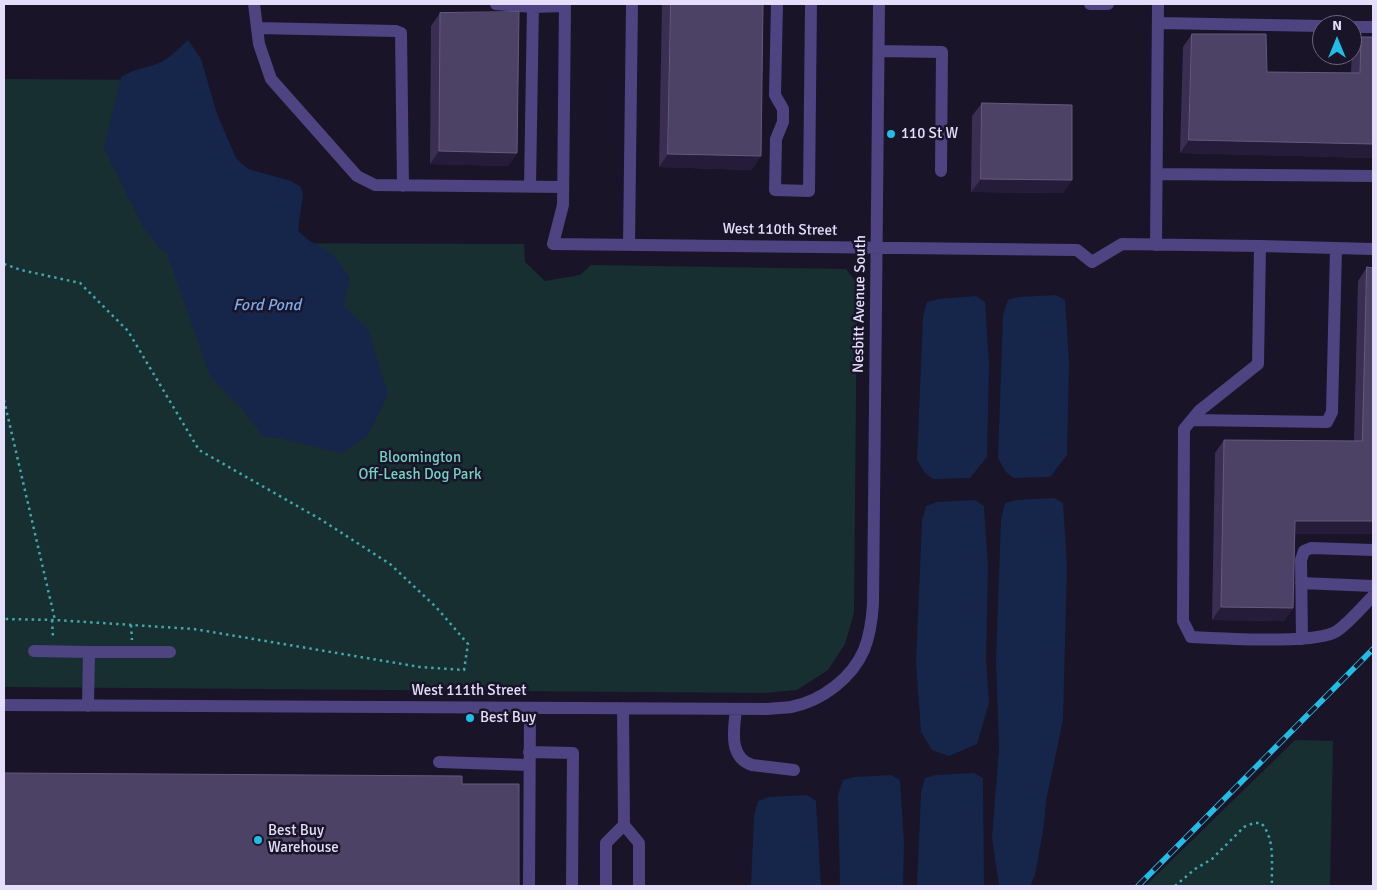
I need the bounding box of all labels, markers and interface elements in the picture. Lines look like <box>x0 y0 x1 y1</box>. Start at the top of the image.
north arrow <box>1312 15 1362 65</box>
text: N <box>1332 17 1342 34</box>
place label: 110 St W <box>901 125 958 143</box>
marker: 110 St W <box>885 128 897 140</box>
street label: West 110th Street <box>722 220 838 240</box>
street label: Nesbitt Avenue South <box>850 235 870 373</box>
water label: Ford Pond <box>233 296 301 316</box>
park label: Bloomington Off-Leash Dog Park <box>359 449 481 484</box>
street label: West 111th Street <box>412 682 526 700</box>
place label: Best Buy <box>480 709 536 727</box>
marker: Best Buy <box>464 712 476 724</box>
place label: Best Buy Warehouse <box>268 822 339 857</box>
marker: Best Buy Warehouse <box>252 834 264 846</box>

